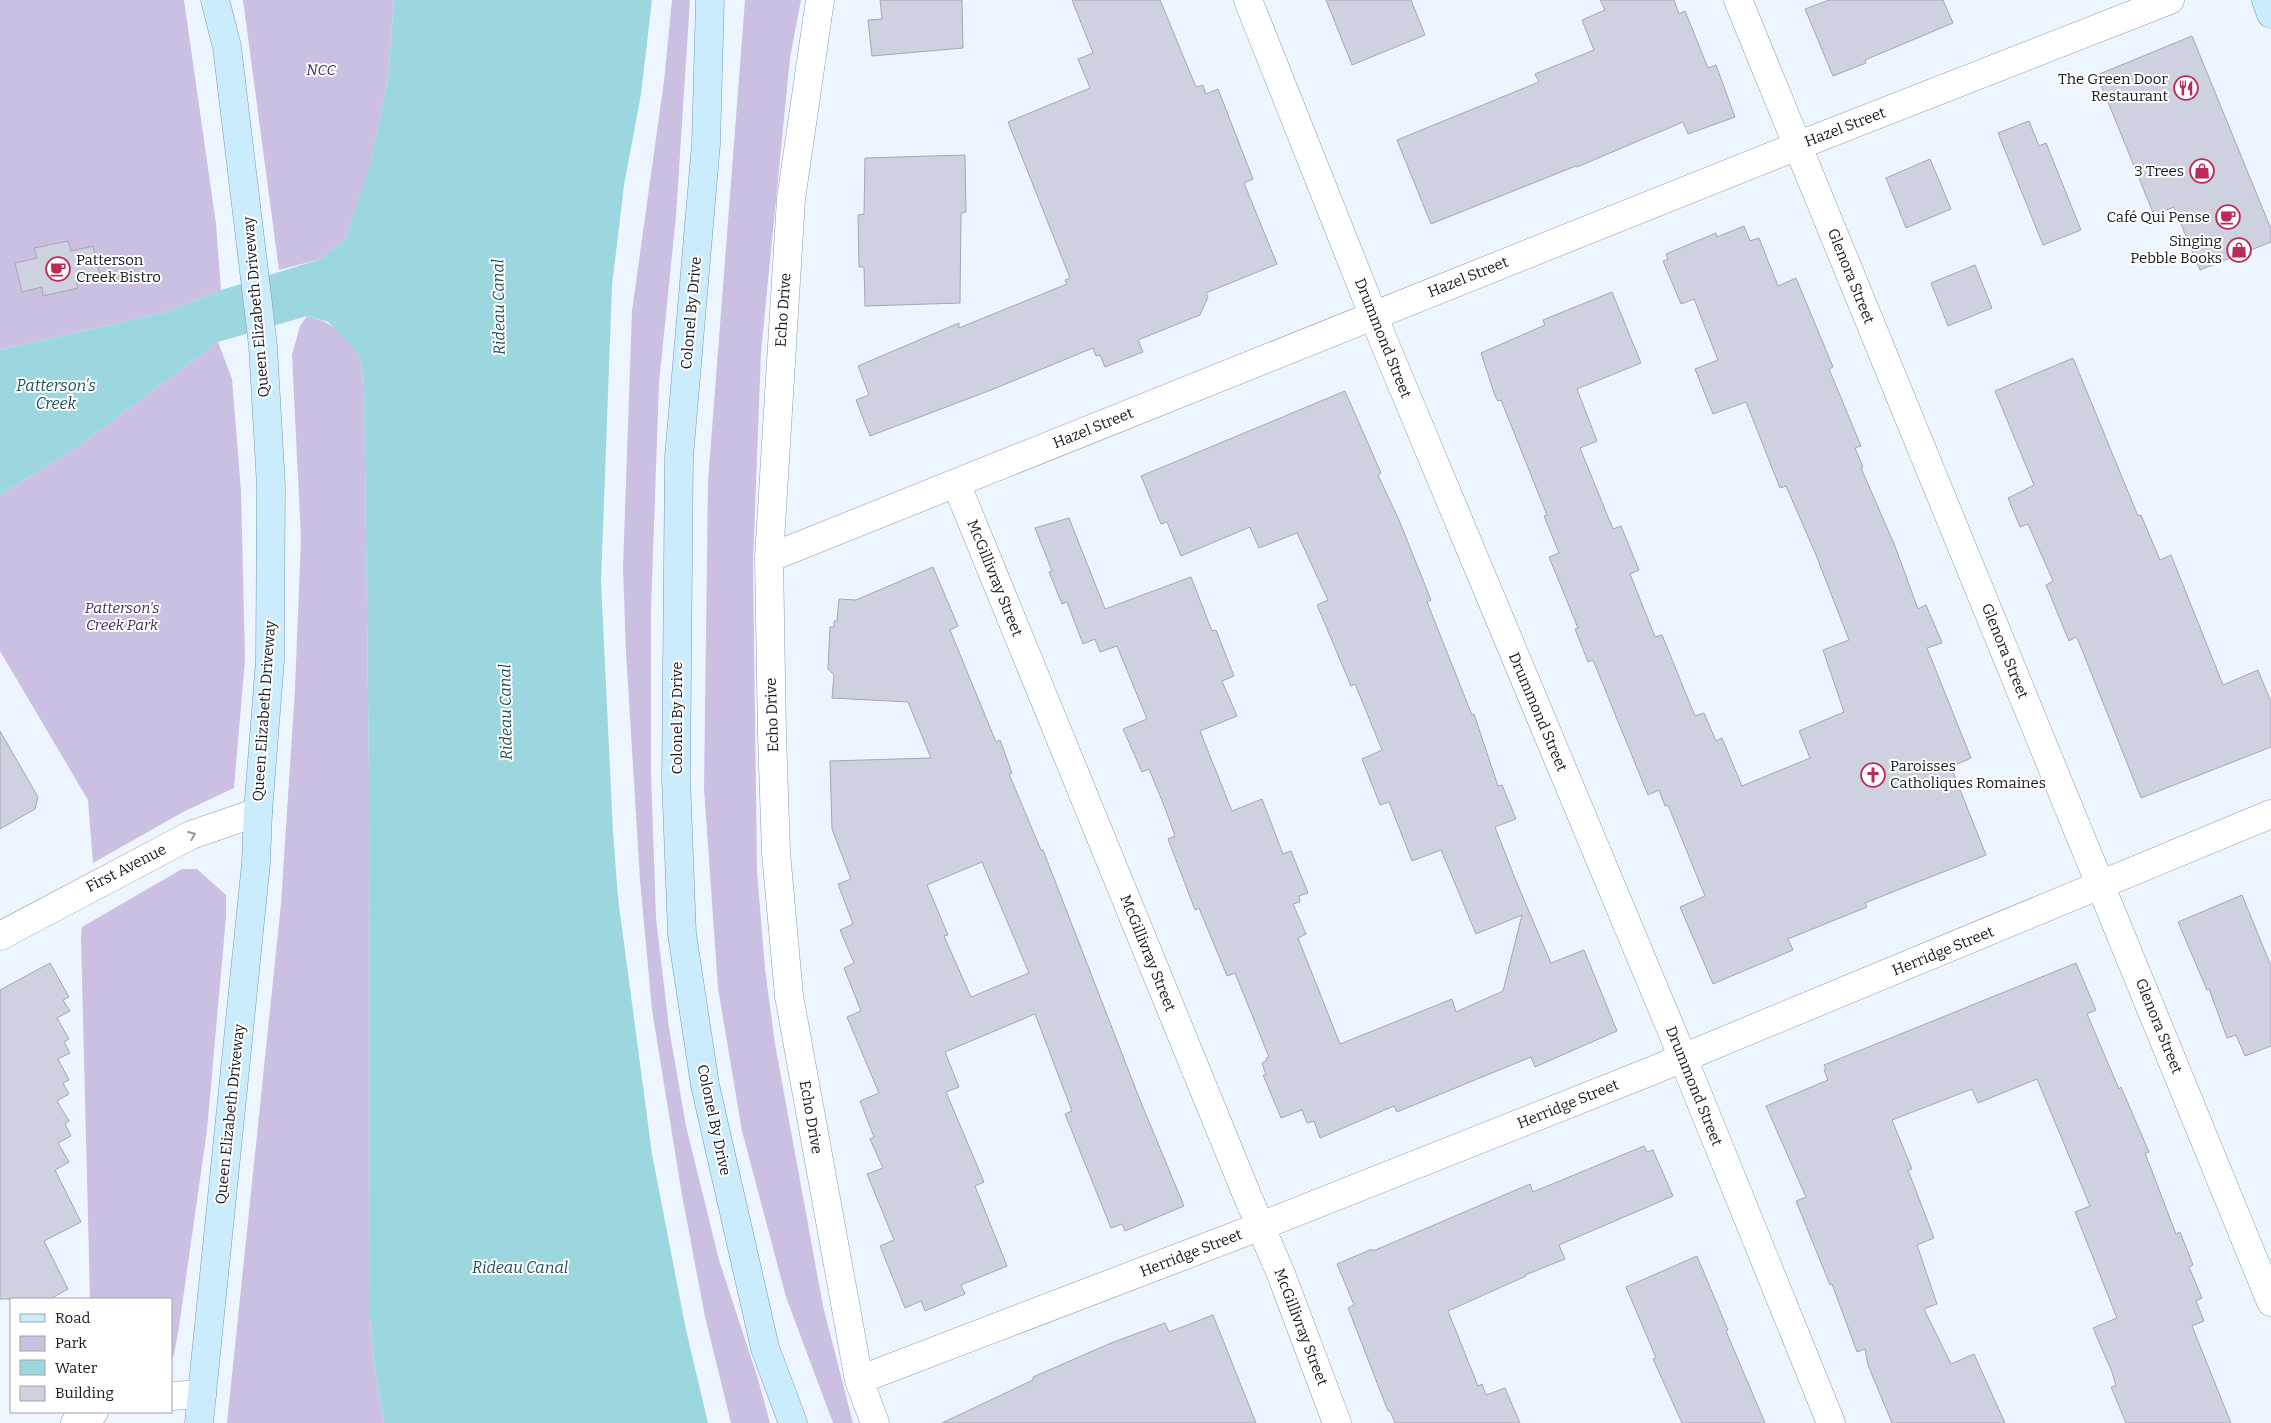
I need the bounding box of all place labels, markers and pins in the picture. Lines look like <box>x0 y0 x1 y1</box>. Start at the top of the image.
place label: The Green Door Restaurant <box>2058 70 2169 105</box>
restaurant icon: The Green Door Restaurant <box>2173 75 2199 101</box>
shop icon: 3 Trees <box>2189 158 2215 184</box>
place label: 3 Trees <box>2134 162 2184 180</box>
cafe icon: Café Qui Pense <box>2215 204 2241 230</box>
place label: Café Qui Pense <box>2106 208 2210 226</box>
place label: Singing Pebble Books <box>2130 232 2222 267</box>
shop icon: Singing Pebble Books <box>2226 237 2252 263</box>
place label: Patterson Creek Bistro <box>76 251 161 286</box>
cafe icon: Patterson Creek Bistro <box>45 256 71 282</box>
place label: Paroisses Catholiques Romaines <box>1890 757 2046 792</box>
church icon: Paroisses Catholiques Romaines <box>1860 762 1886 788</box>

